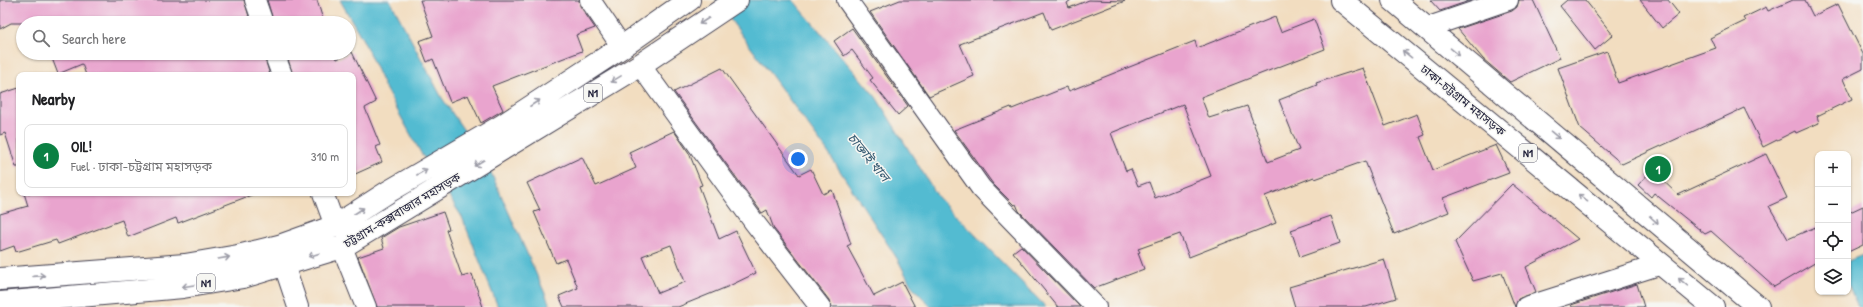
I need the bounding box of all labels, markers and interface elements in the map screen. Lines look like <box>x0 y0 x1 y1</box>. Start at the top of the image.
search box <box>16 16 356 60</box>
one-way arrow <box>699 17 710 25</box>
icon: search <box>30 27 52 49</box>
text: Search here <box>62 28 126 49</box>
one-way arrow <box>1449 48 1460 57</box>
one-way arrow <box>1401 50 1412 59</box>
street label: ঢাকা-চট্টগ্রাম মহাসড়ক <box>1416 60 1509 140</box>
one-way arrow <box>610 76 622 84</box>
road number: N1 <box>584 84 602 102</box>
text: Nearby <box>32 87 75 110</box>
one-way arrow <box>529 99 541 107</box>
water label: চাক্তাই খাল <box>844 129 896 187</box>
one-way arrow <box>1549 131 1560 140</box>
text: OIL! <box>71 136 92 157</box>
road number: N1 <box>1519 144 1537 162</box>
text: 1 <box>44 147 48 165</box>
text: 310 m <box>311 147 339 165</box>
your location <box>788 149 808 169</box>
map controls <box>1815 151 1851 295</box>
button: + <box>1815 151 1851 187</box>
pin: 1 <box>1645 154 1671 184</box>
text: Fuel · ঢাকা-চট্টগ্রাম মহাসড়ক <box>71 157 212 175</box>
one-way arrow <box>474 159 485 167</box>
one-way arrow <box>416 167 428 175</box>
street label: চট্টগ্রাম-কক্সবাজার মহাসড়ক <box>339 168 464 252</box>
button: − <box>1815 187 1851 223</box>
one-way arrow <box>1578 194 1589 203</box>
one-way arrow <box>353 206 364 215</box>
one-way arrow <box>1649 215 1659 224</box>
button: locate <box>1815 223 1851 259</box>
one-way arrow <box>308 252 321 259</box>
one-way arrow <box>217 254 230 262</box>
button: layers <box>1815 259 1851 295</box>
one-way arrow <box>32 272 45 280</box>
road number: N1 <box>197 274 215 292</box>
one-way arrow <box>1678 278 1688 287</box>
one-way arrow <box>182 282 195 290</box>

